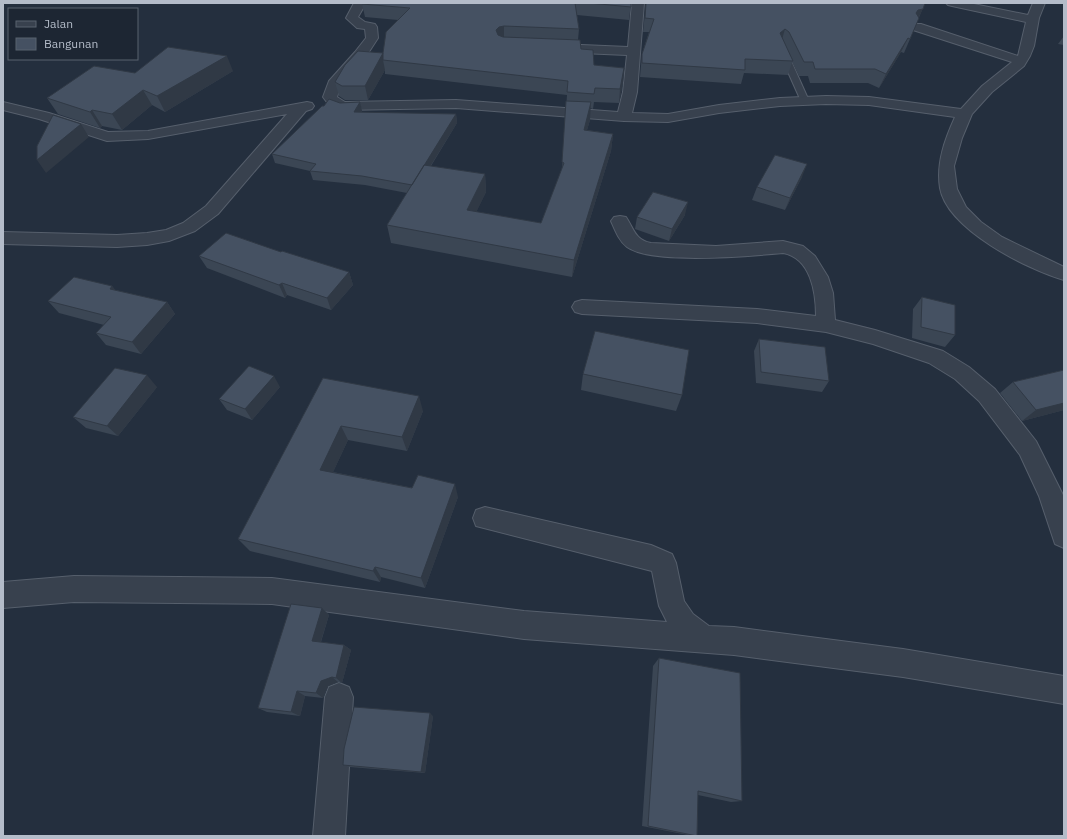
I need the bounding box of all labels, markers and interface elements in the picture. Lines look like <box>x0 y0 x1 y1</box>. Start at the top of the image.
legend <box>8 8 138 60</box>
text: Jalan <box>44 16 73 31</box>
text: Bangunan <box>44 36 98 51</box>

